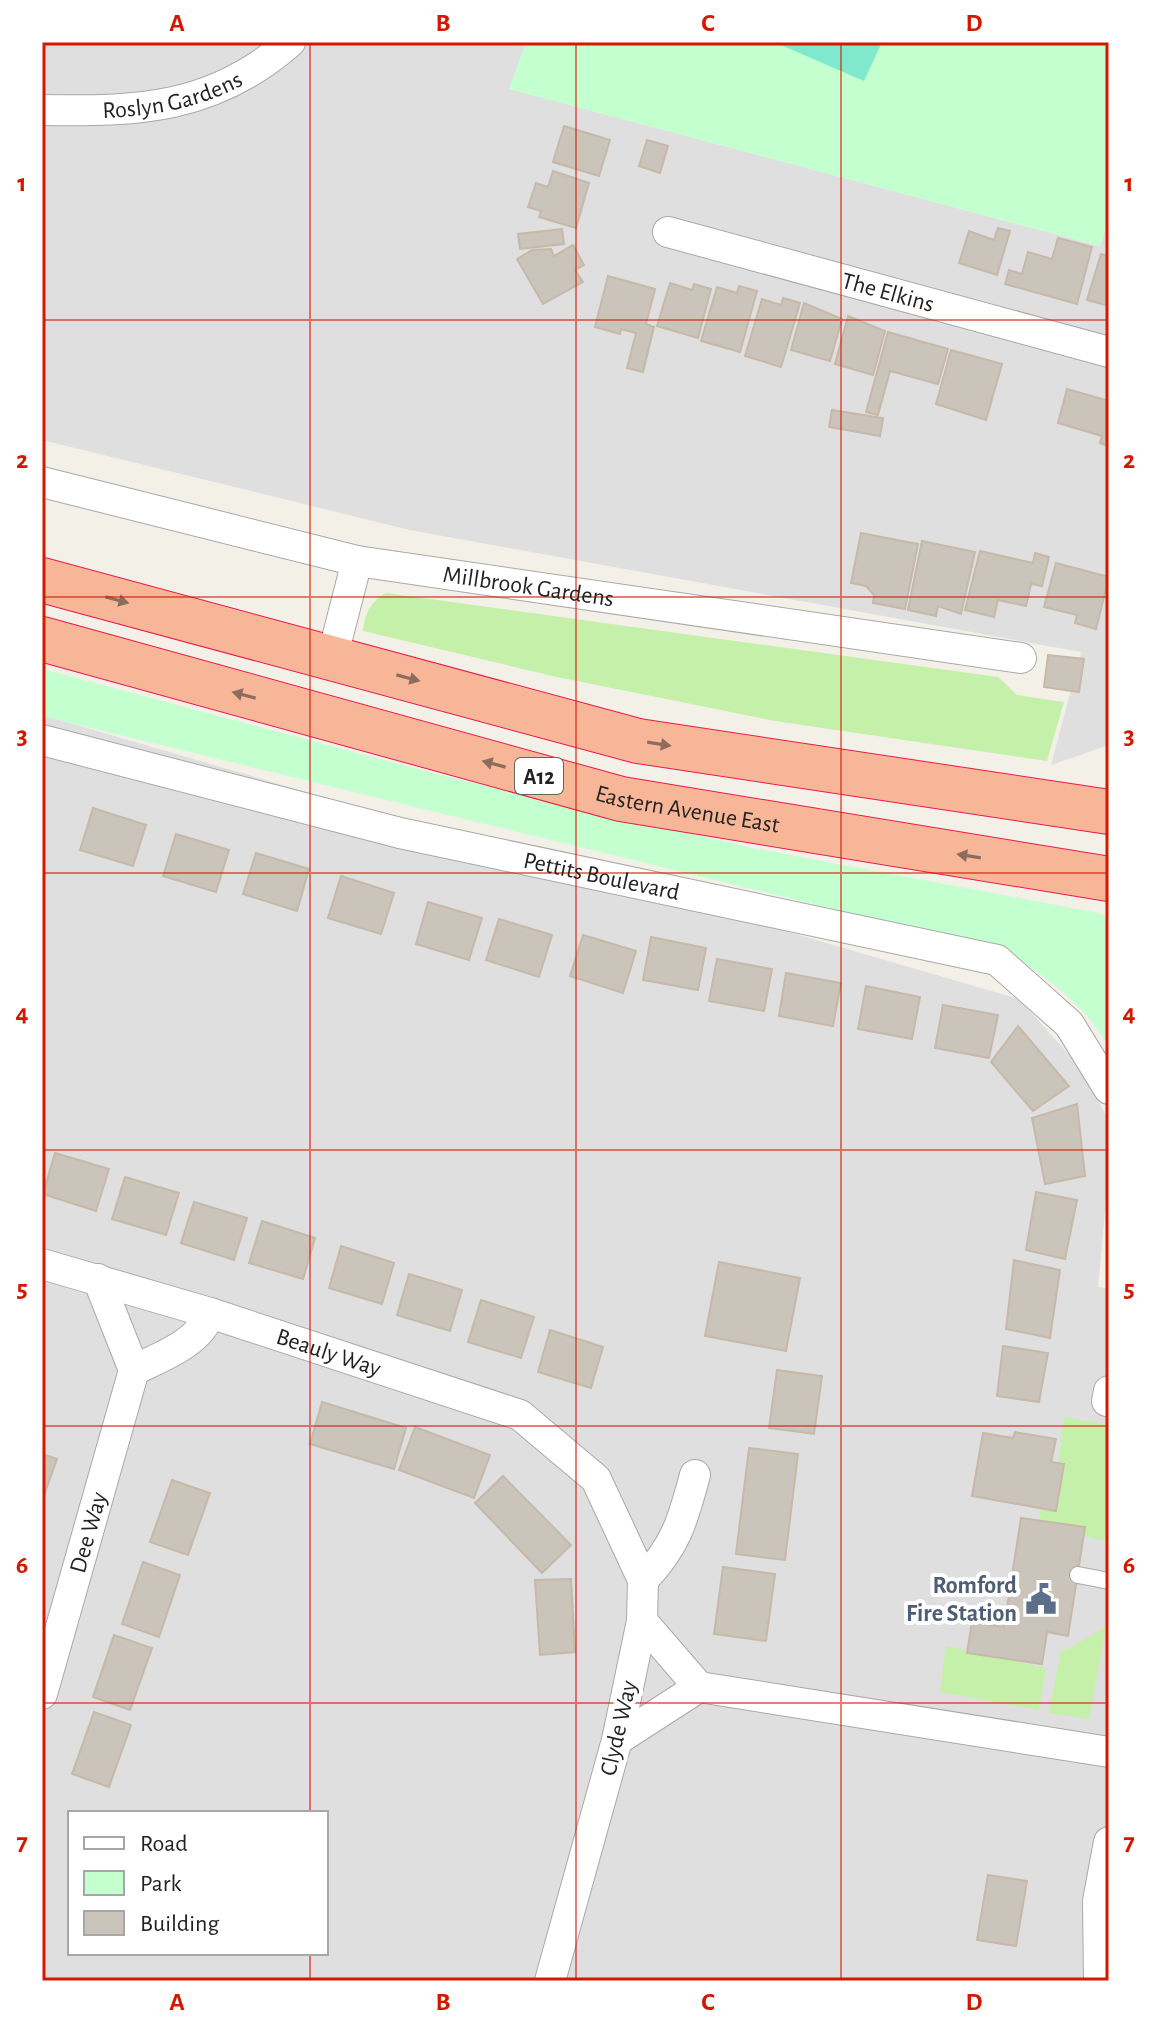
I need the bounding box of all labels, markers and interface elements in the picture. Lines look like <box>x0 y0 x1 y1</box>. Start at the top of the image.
text: A <box>169 10 185 36</box>
text: B <box>435 10 451 36</box>
text: C <box>701 10 715 36</box>
text: D <box>965 10 983 36</box>
street label: Roslyn Gardens <box>102 67 246 123</box>
text: 1 <box>17 170 27 196</box>
text: 1 <box>1124 170 1134 196</box>
street label: The Elkins <box>839 269 937 317</box>
text: 2 <box>16 447 28 473</box>
text: 2 <box>1123 447 1135 473</box>
street label: Millbrook Gardens <box>441 563 615 611</box>
one-way arrow <box>106 594 130 607</box>
one-way arrow <box>395 673 420 685</box>
one-way arrow <box>231 688 256 700</box>
text: 3 <box>16 723 28 749</box>
text: 3 <box>1123 723 1135 749</box>
one-way arrow <box>647 738 672 751</box>
one-way arrow <box>482 757 506 770</box>
road number: A12 <box>515 758 563 794</box>
street label: Eastern Avenue East <box>593 782 781 838</box>
street label: Pettits Boulevard <box>521 849 682 905</box>
one-way arrow <box>956 849 981 862</box>
text: 4 <box>15 1000 29 1026</box>
text: 4 <box>1122 1000 1136 1026</box>
text: 5 <box>16 1276 28 1302</box>
text: 5 <box>1123 1276 1135 1302</box>
street label: Beauly Way <box>273 1325 384 1381</box>
street label: Dee Way <box>66 1490 112 1576</box>
text: 6 <box>16 1552 28 1578</box>
text: 6 <box>1123 1552 1135 1578</box>
place label: Romford Fire Station <box>906 1574 1017 1626</box>
public building icon: Romford Fire Station <box>1024 1582 1058 1616</box>
street label: Clyde Way <box>596 1678 642 1778</box>
legend <box>68 1811 328 1955</box>
text: 7 <box>16 1829 28 1855</box>
text: 7 <box>1123 1829 1135 1855</box>
text: Road <box>140 1832 188 1856</box>
text: Park <box>140 1872 181 1896</box>
text: Building <box>140 1912 219 1936</box>
text: A <box>169 1989 185 2015</box>
text: B <box>435 1989 451 2015</box>
text: C <box>701 1989 715 2015</box>
text: D <box>965 1989 983 2015</box>

